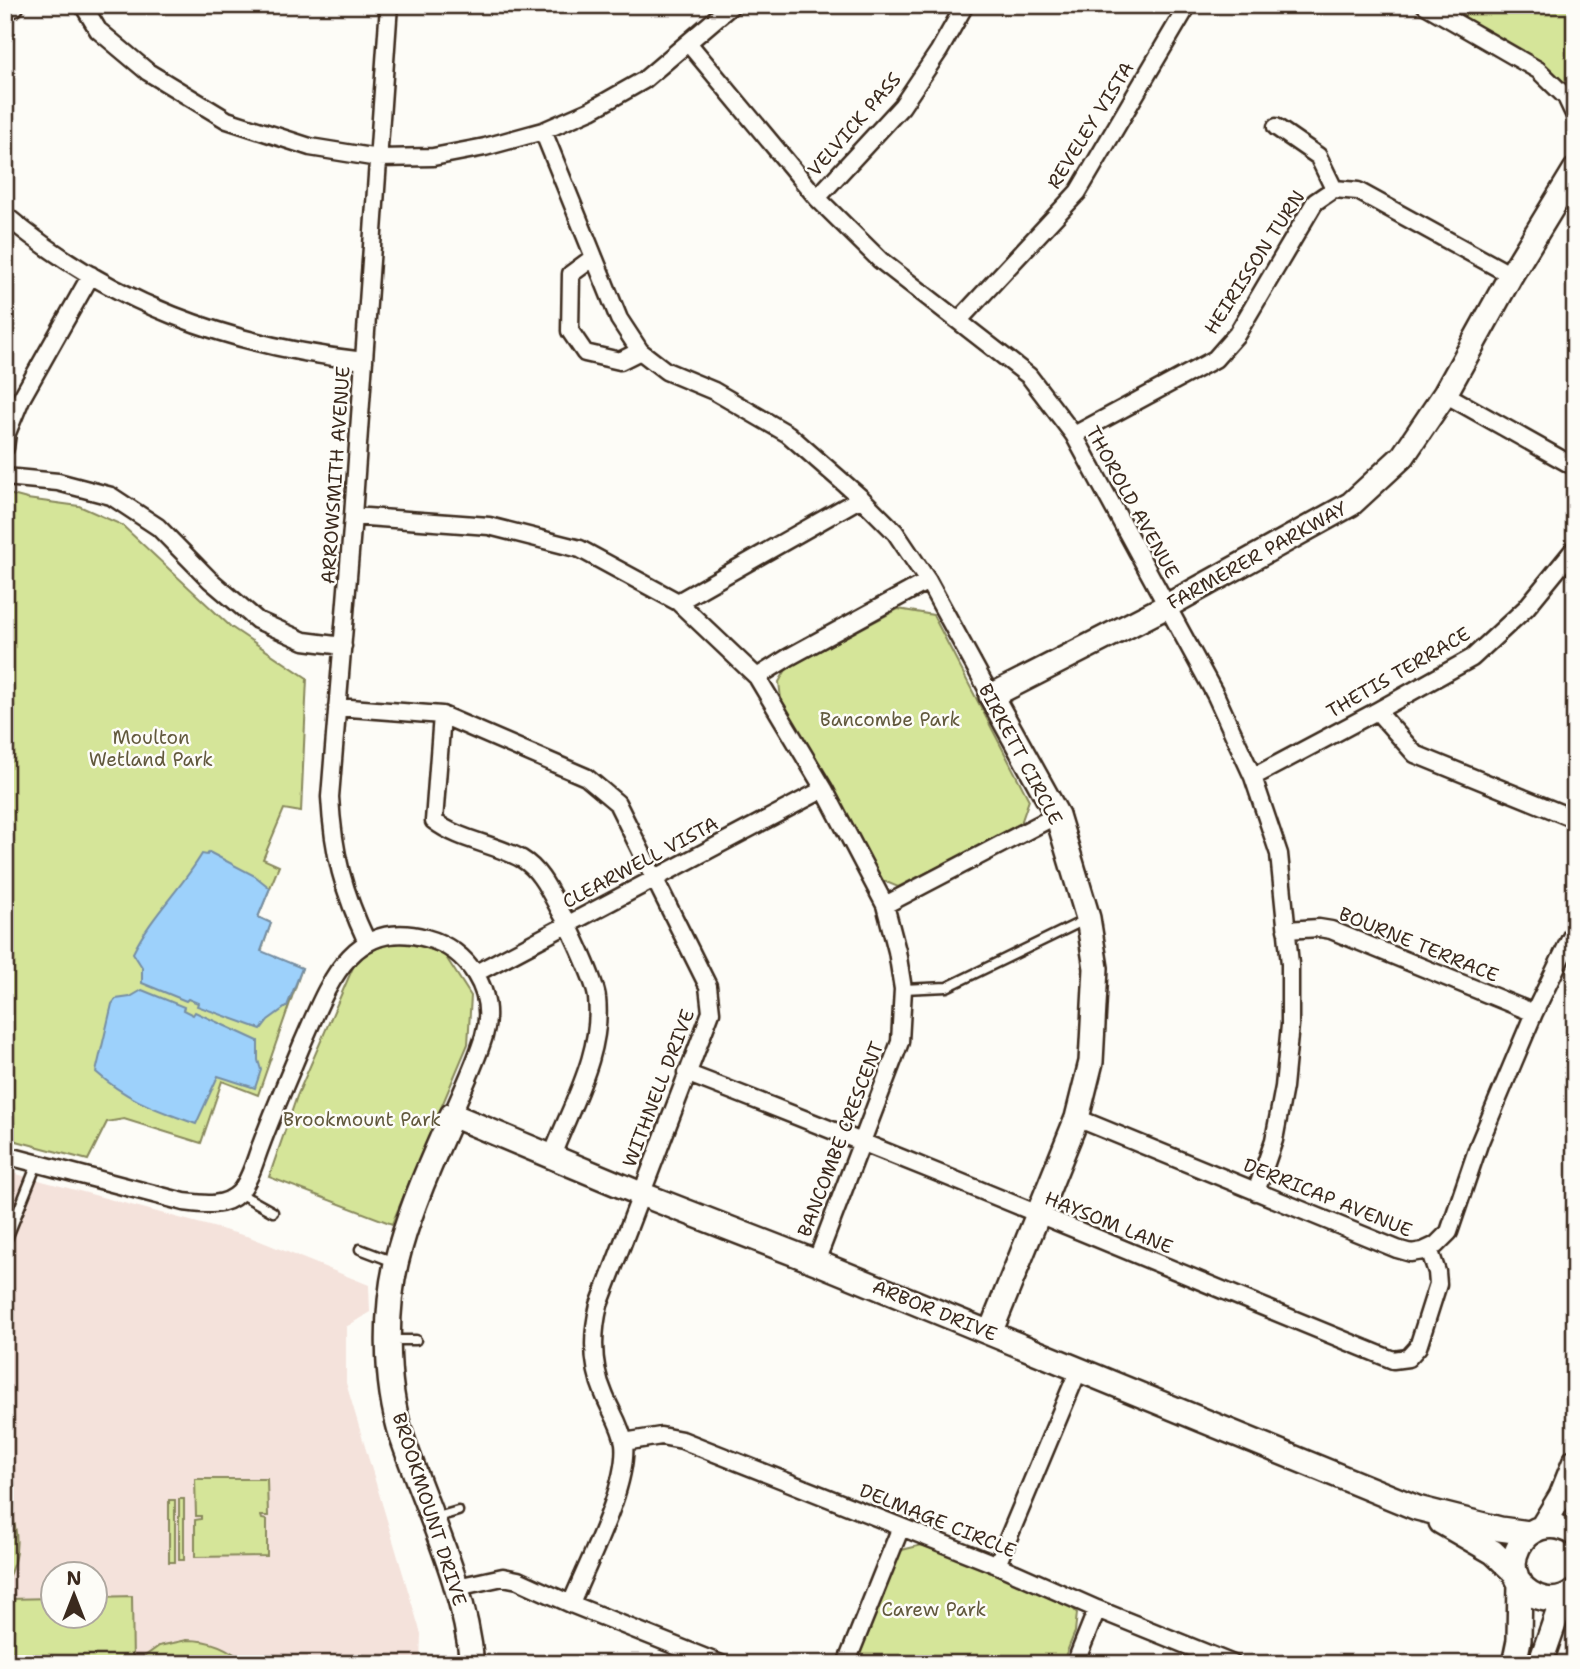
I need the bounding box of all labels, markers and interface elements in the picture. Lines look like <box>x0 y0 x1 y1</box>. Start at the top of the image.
street label: REVELEY VISTA <box>1041 57 1140 194</box>
street label: VELVICK PASS <box>802 67 907 182</box>
street label: HEIRISSON TURN <box>1198 185 1310 339</box>
street label: ARROWSMITH AVENUE <box>315 365 356 585</box>
street label: THOROLD AVENUE <box>1080 422 1185 583</box>
street label: FARMERER PARKWAY <box>1163 495 1352 615</box>
street label: THETIS TERRACE <box>1322 621 1475 724</box>
street label: BIRKETT CIRCLE <box>973 679 1068 829</box>
park label: Bancombe Park <box>820 707 960 732</box>
park label: Moulton Wetland Park <box>89 725 213 772</box>
street label: CLEARWELL VISTA <box>558 811 723 914</box>
street label: BOURNE TERRACE <box>1335 901 1502 988</box>
street label: WITHNELL DRIVE <box>617 1006 700 1171</box>
street label: BANCOMBE CRESCENT <box>792 1038 889 1240</box>
park label: Brookmount Park <box>283 1107 441 1132</box>
street label: DERRICAP AVENUE <box>1240 1152 1416 1243</box>
street label: HAYSOM LANE <box>1041 1185 1177 1260</box>
street label: ARBOR DRIVE <box>869 1274 1001 1347</box>
street label: BROOKMOUNT DRIVE <box>386 1409 473 1609</box>
street label: DELMAGE CIRCLE <box>856 1478 1020 1563</box>
north arrow <box>38 1560 108 1630</box>
text: N <box>66 1566 82 1591</box>
park label: Carew Park <box>881 1597 987 1622</box>

